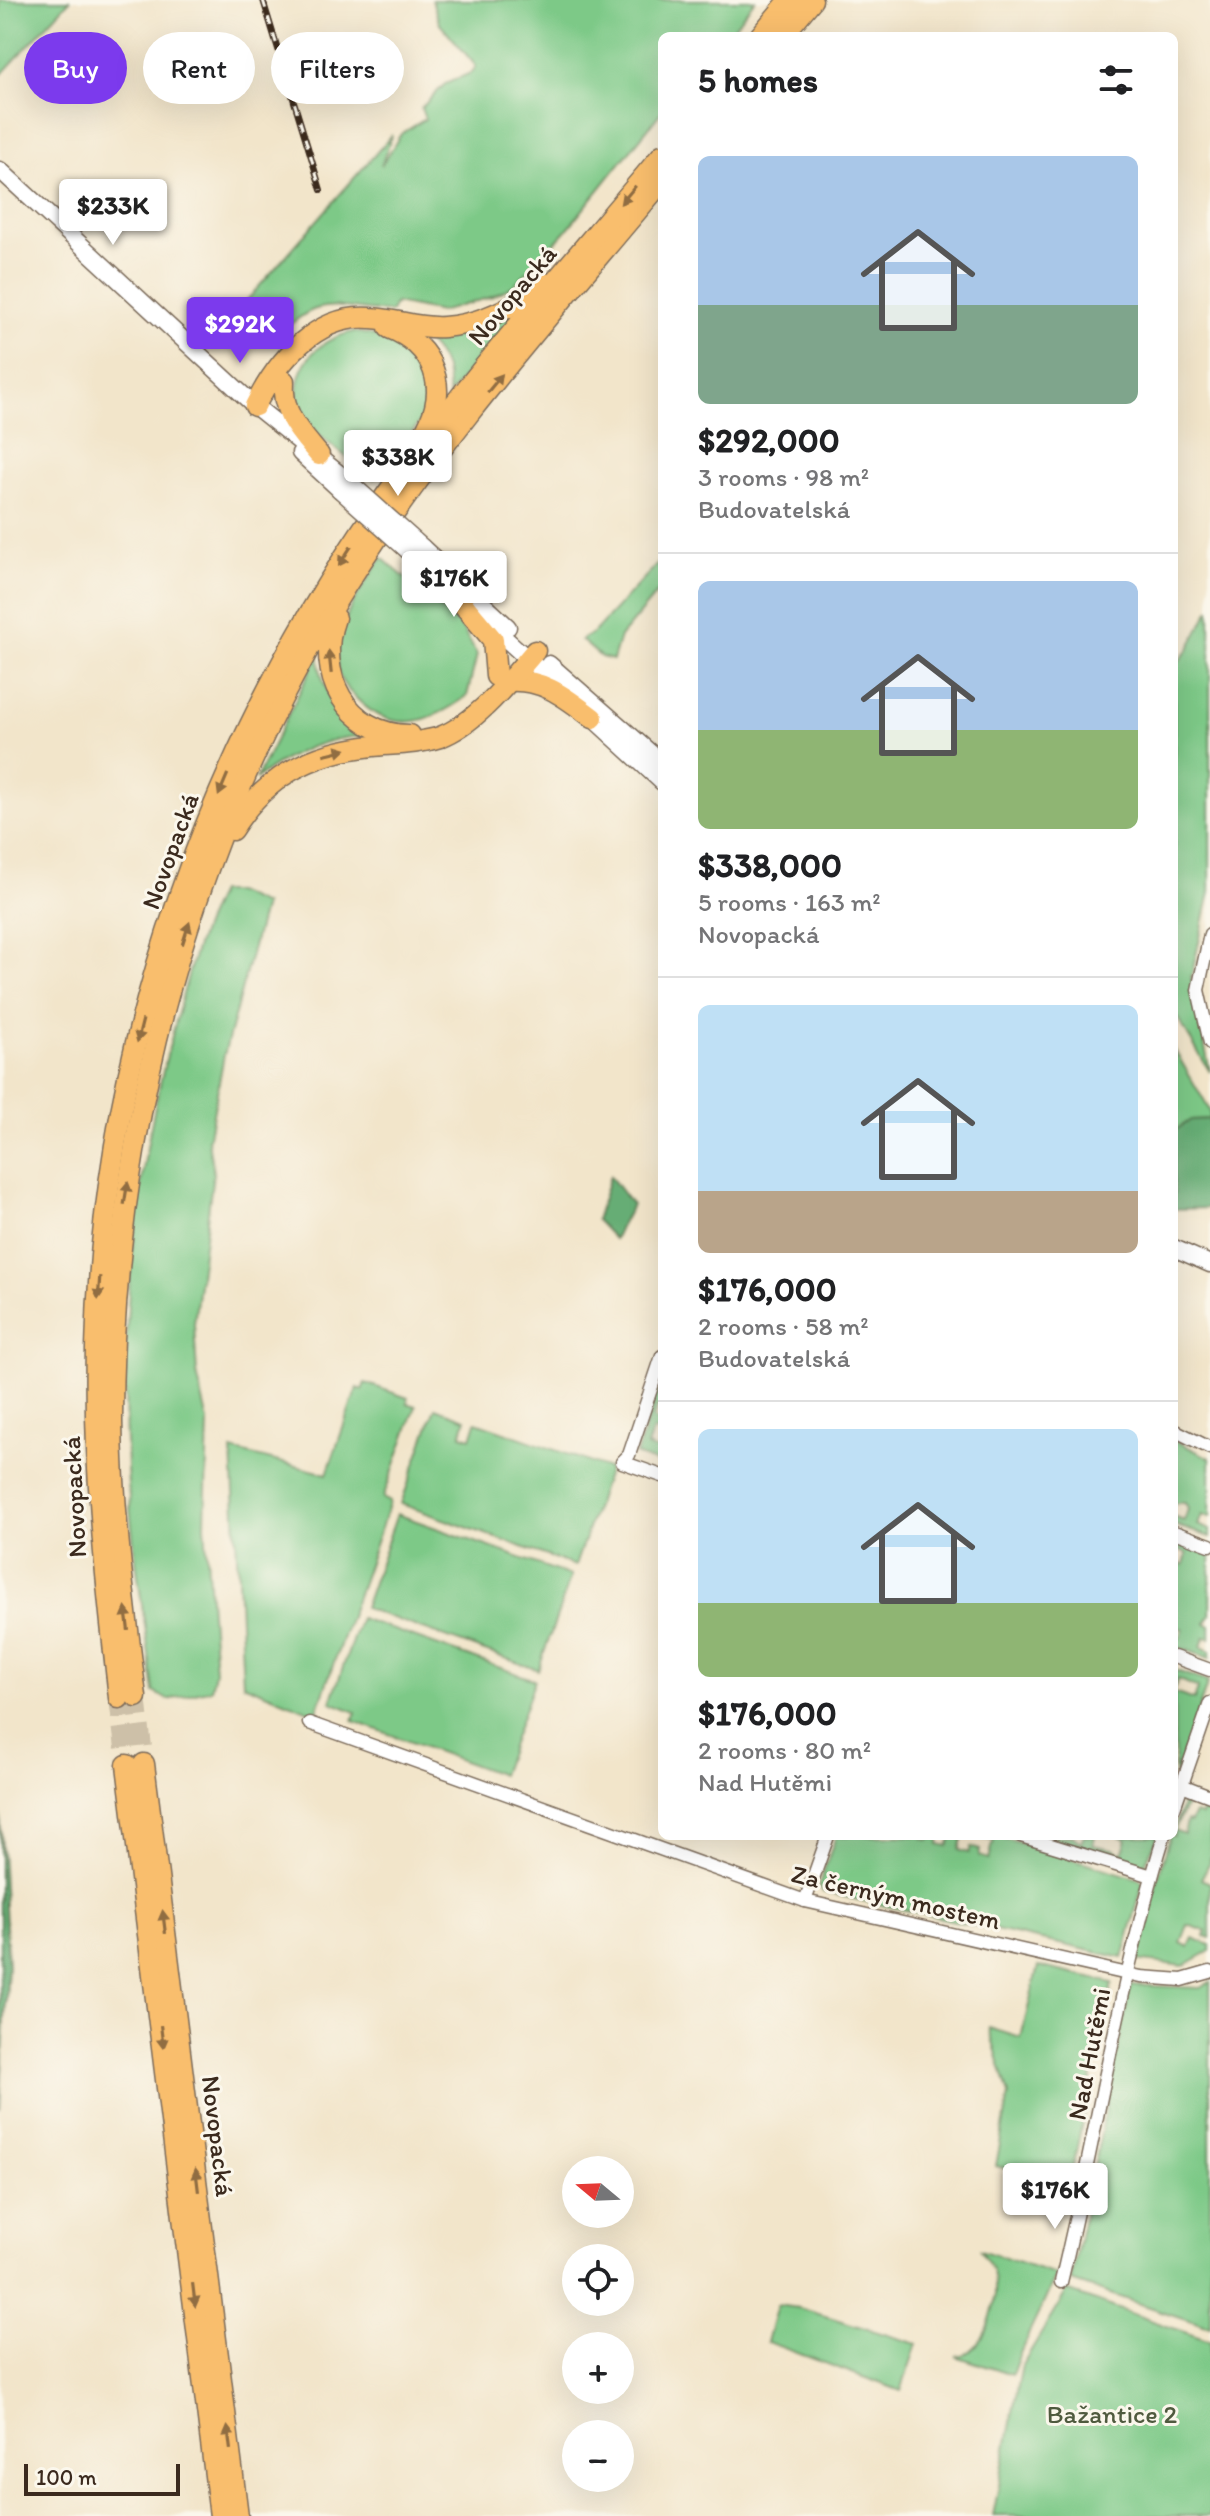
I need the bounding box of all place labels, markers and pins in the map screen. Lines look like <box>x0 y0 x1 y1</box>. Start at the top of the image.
pin: $233K <box>57 179 169 247</box>
pin: $292K <box>184 297 296 365</box>
pin: $338K <box>342 430 454 498</box>
pin: $176K <box>398 551 510 619</box>
pin: $176K <box>999 2163 1111 2231</box>

